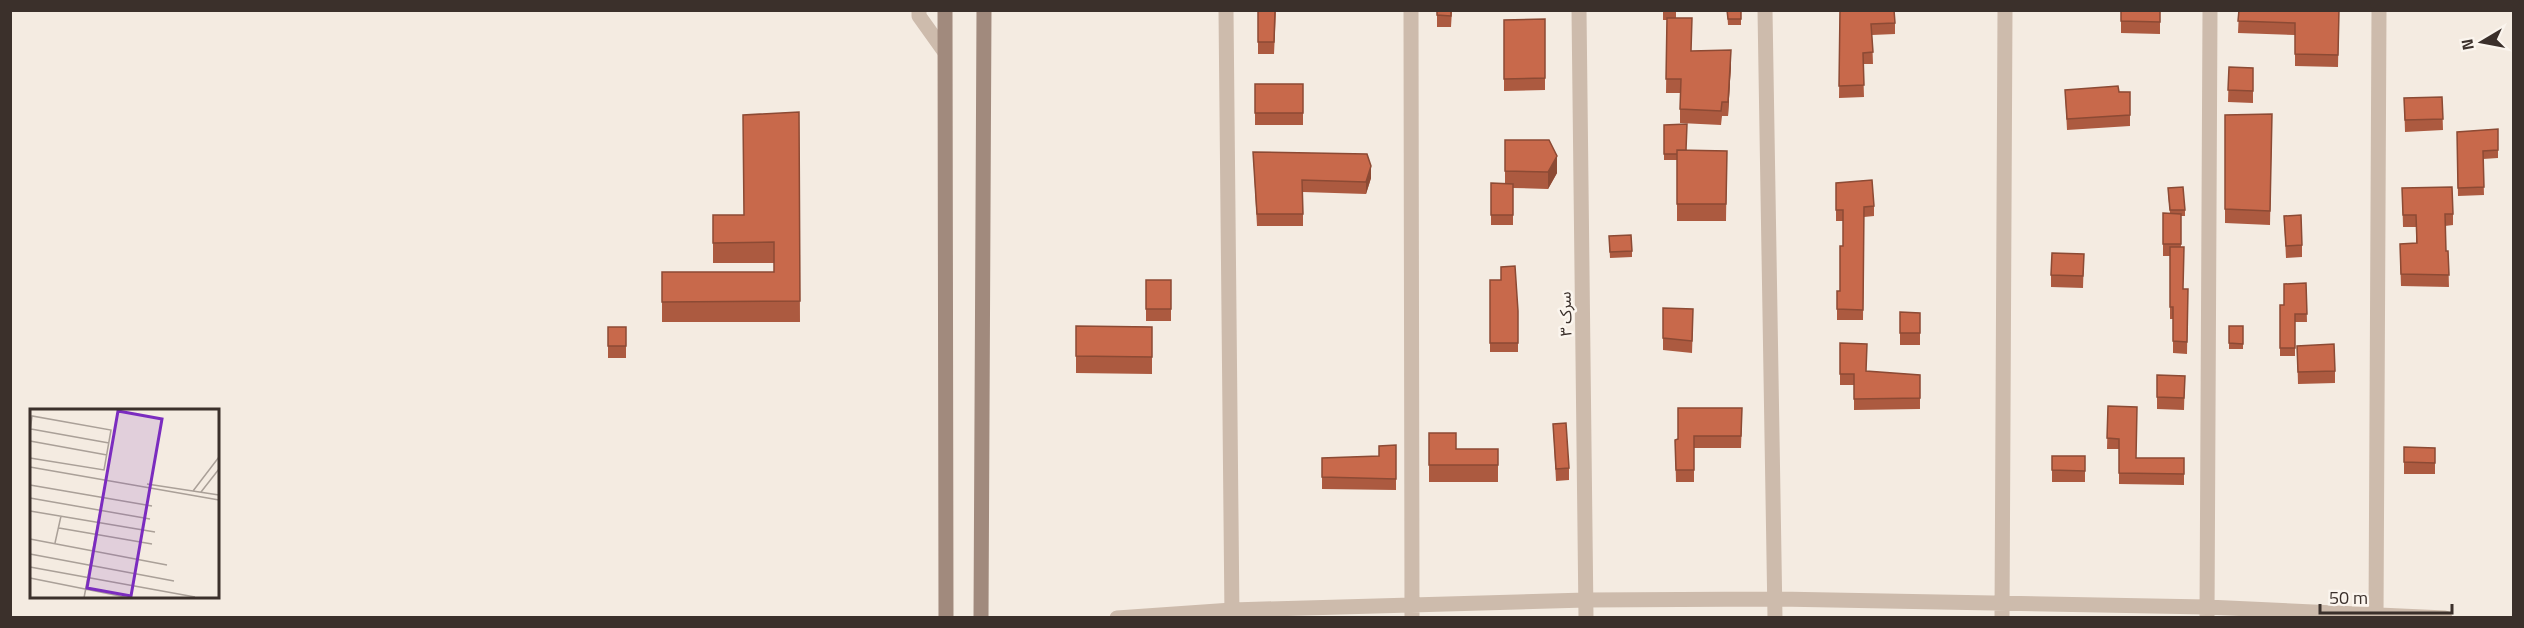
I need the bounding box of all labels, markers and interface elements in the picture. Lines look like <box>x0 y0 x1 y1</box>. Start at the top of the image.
north arrow <box>2452 12 2512 72</box>
text: N <box>2454 37 2480 52</box>
street label: سرک ۳ <box>1553 291 1577 337</box>
inset map <box>30 409 219 598</box>
scale bar <box>2320 577 2452 615</box>
text: 50 m <box>2329 584 2368 611</box>

